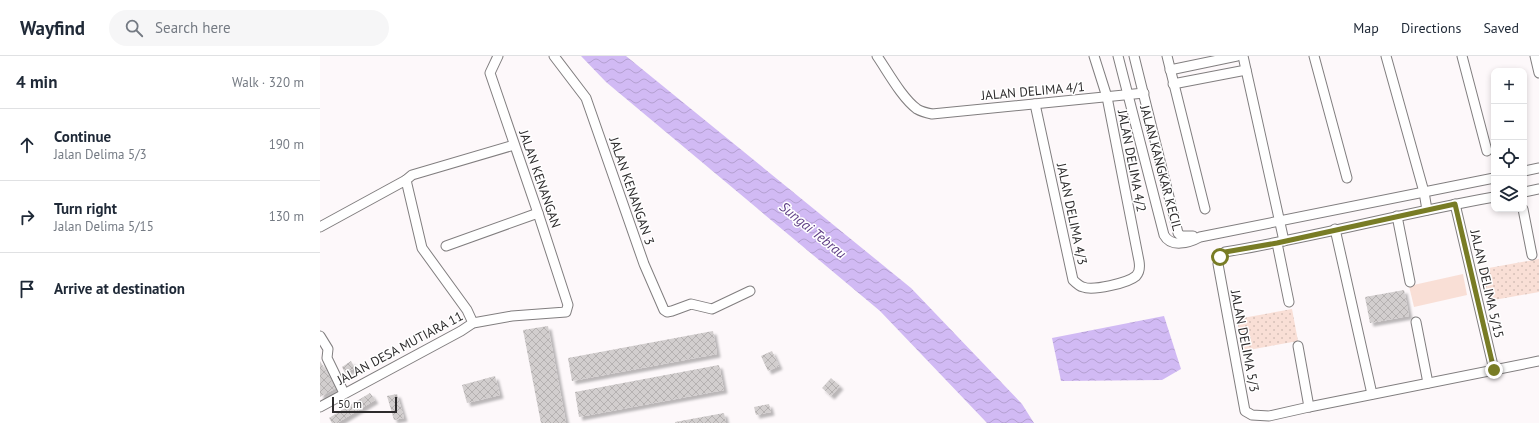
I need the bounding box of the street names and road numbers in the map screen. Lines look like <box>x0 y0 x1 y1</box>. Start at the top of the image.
street label: JALAN DELIMA 4/1 <box>980 78 1085 104</box>
street label: JALAN KANGKAR KECIL <box>1136 103 1186 233</box>
street label: JALAN DELIMA 4/2 <box>1114 108 1150 213</box>
street label: JALAN KENANGAN <box>515 127 565 230</box>
street label: JALAN KENANGAN 3 <box>605 134 658 247</box>
street label: JALAN DELIMA 4/3 <box>1053 161 1091 266</box>
street label: JALAN DELIMA 5/15 <box>1466 227 1508 340</box>
street label: JALAN DELIMA 5/3 <box>1227 288 1263 393</box>
street label: JALAN DESA MUTIARA 11 <box>333 308 466 389</box>

